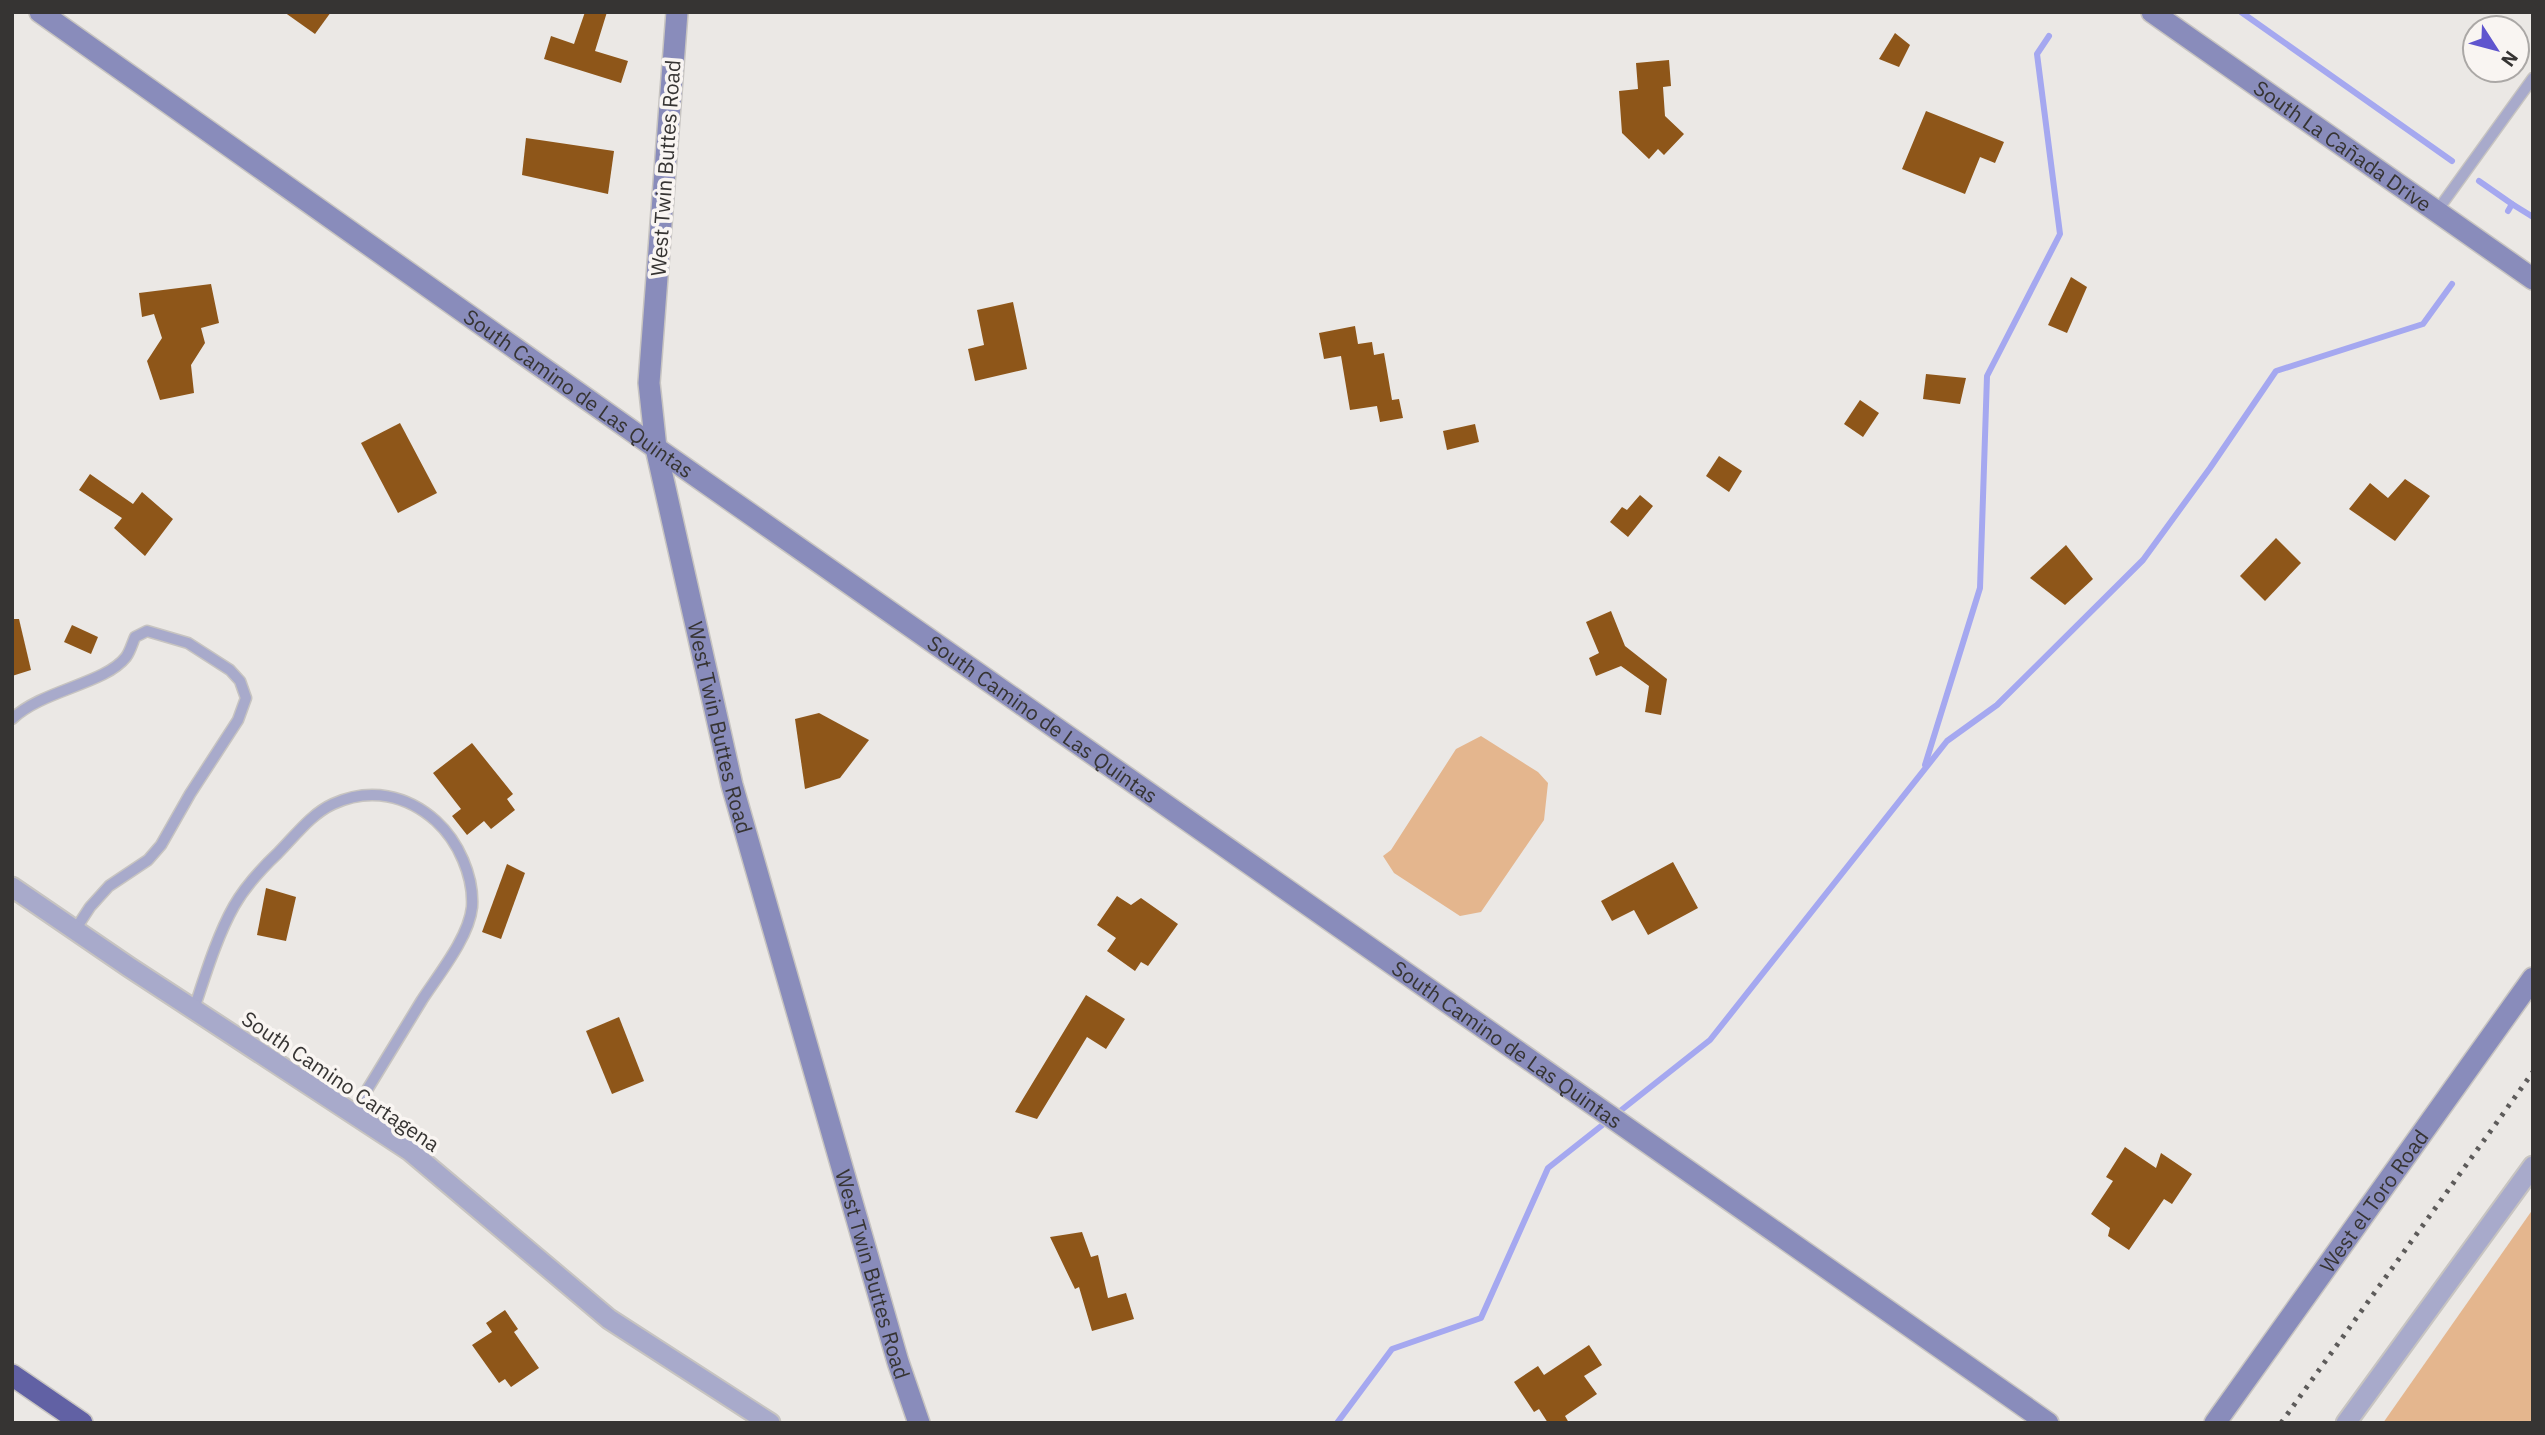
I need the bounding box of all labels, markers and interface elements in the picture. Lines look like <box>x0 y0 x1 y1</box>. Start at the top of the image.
north arrow <box>2461 14 2531 84</box>
text: N <box>2496 46 2524 72</box>
street label: West Twin Buttes Road <box>643 59 687 277</box>
street label: South La Cañada Drive <box>2248 74 2437 218</box>
street label: South Camino de Las Quintas <box>458 302 699 484</box>
street label: West Twin Buttes Road <box>682 619 759 837</box>
street label: South Camino de Las Quintas <box>922 629 1164 809</box>
street label: South Camino de Las Quintas <box>1387 954 1628 1135</box>
street label: South Camino Cartagena <box>237 1004 445 1158</box>
street label: West el Toro Road <box>2313 1124 2434 1278</box>
street label: West Twin Buttes Road <box>829 1166 917 1383</box>

